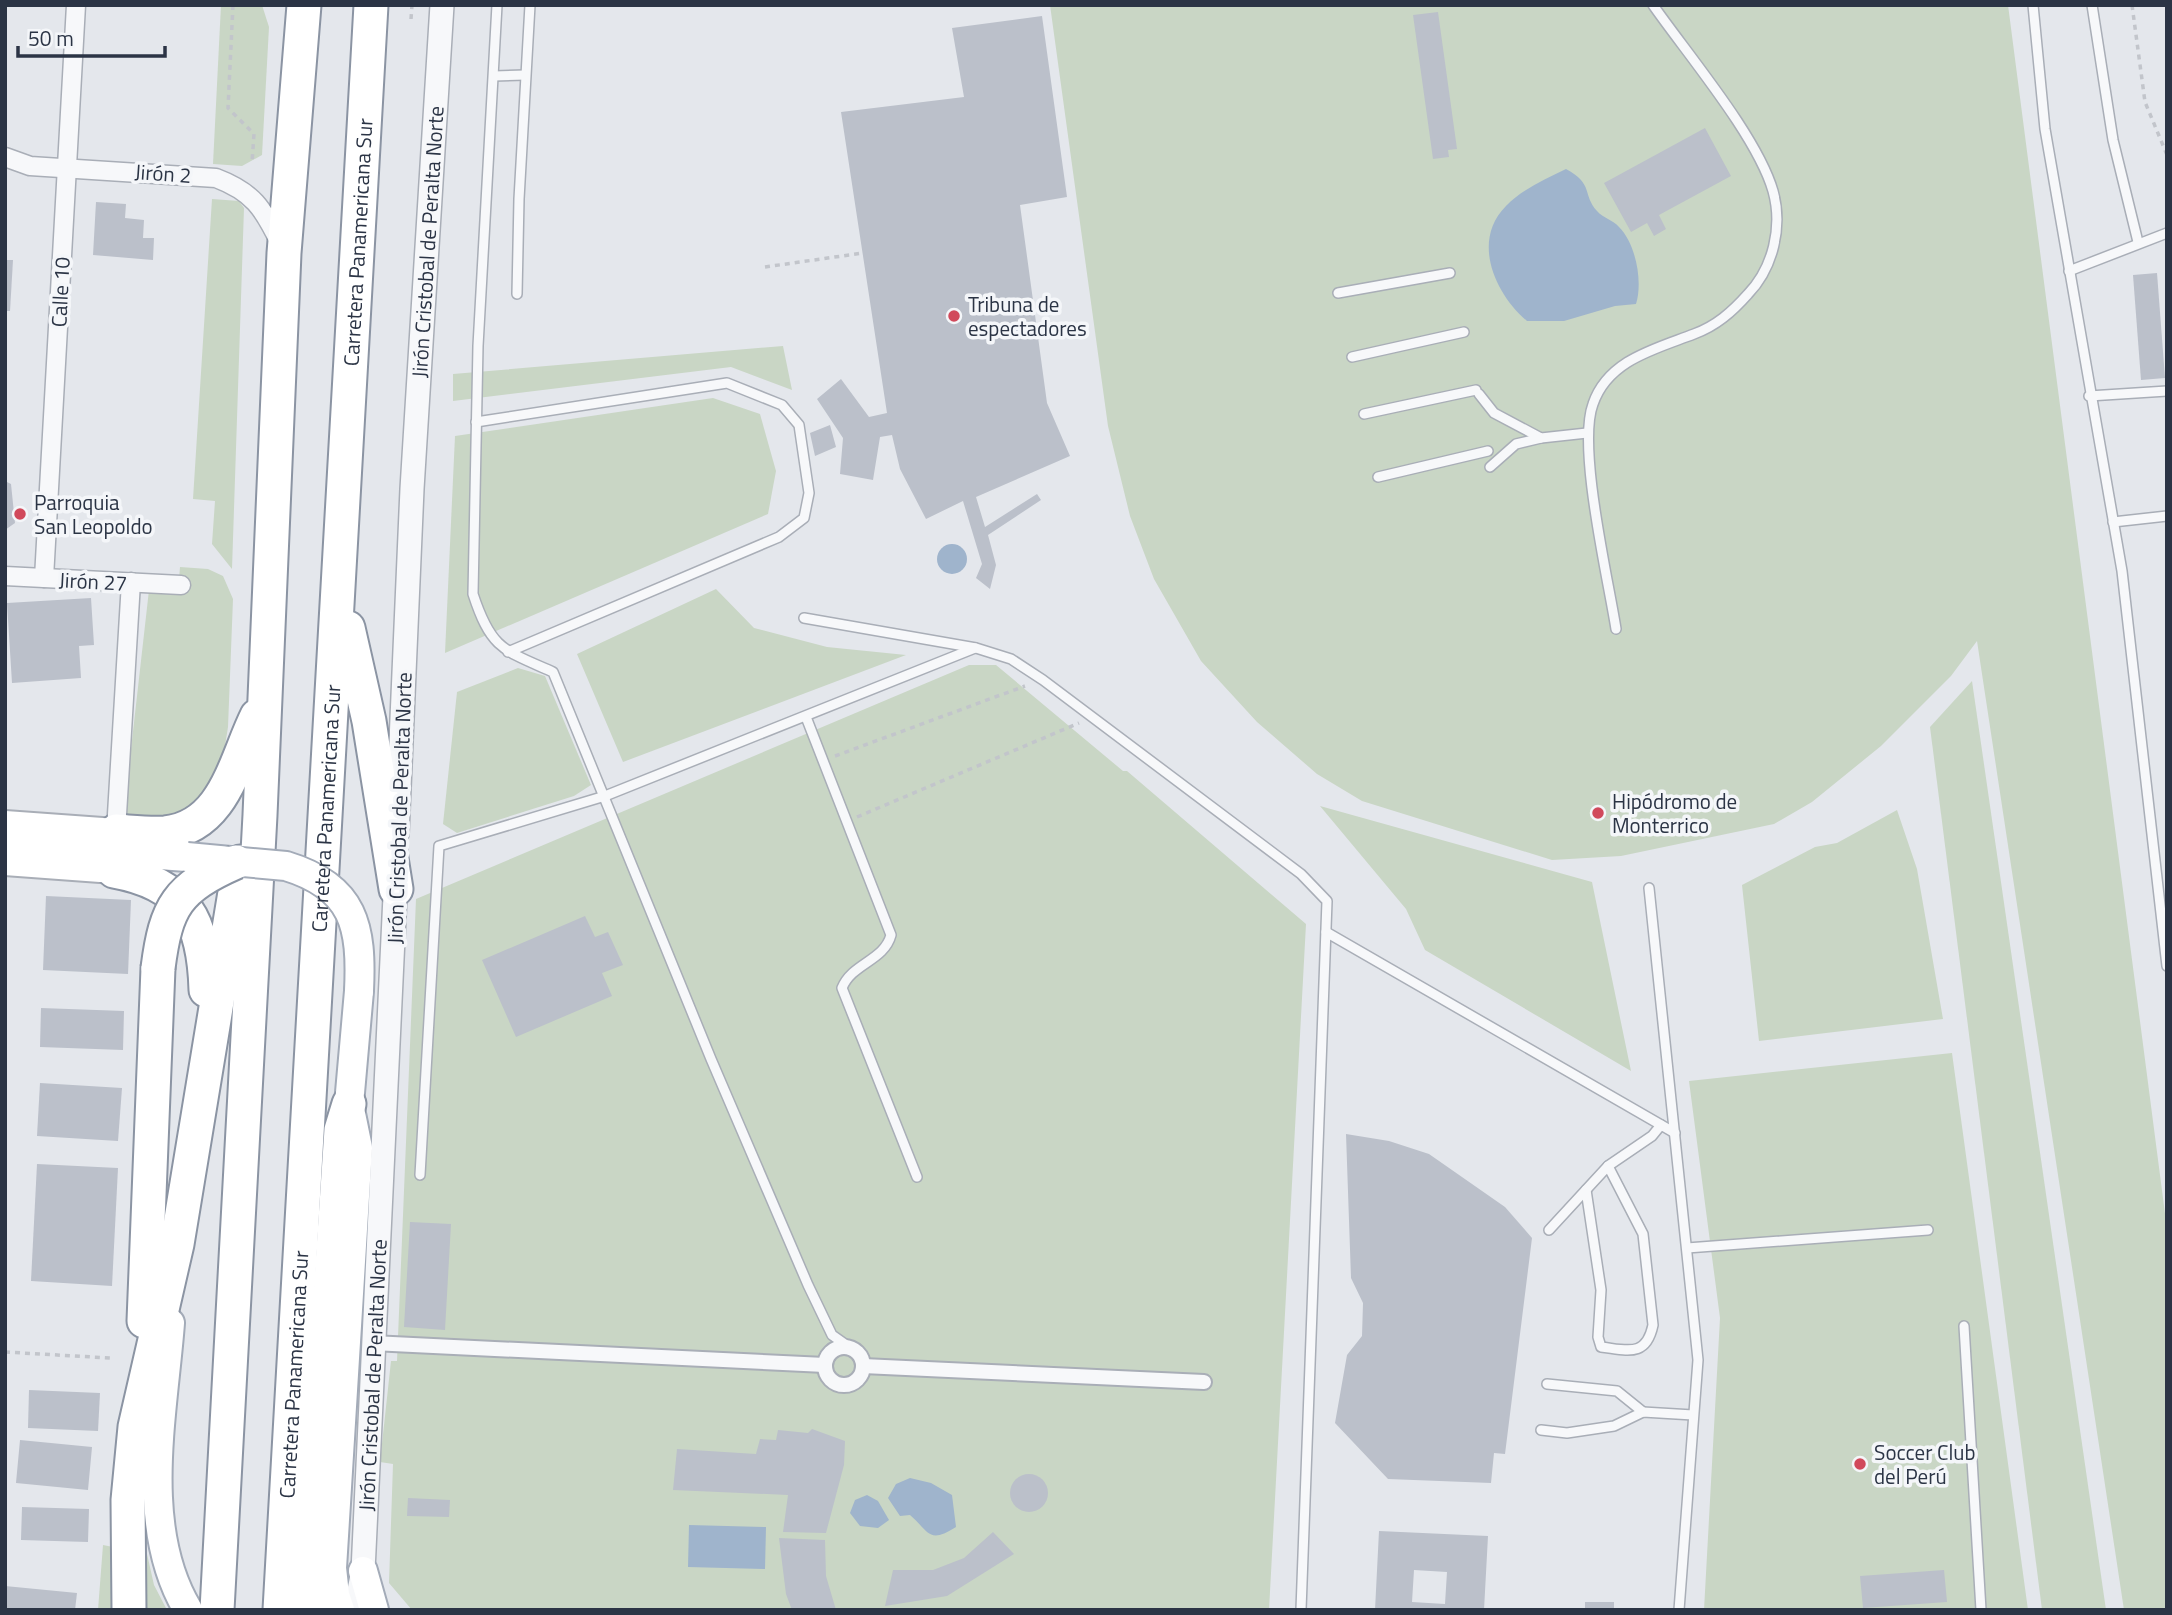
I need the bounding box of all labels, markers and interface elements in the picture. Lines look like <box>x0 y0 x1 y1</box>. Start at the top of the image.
scale bar <box>18 14 164 58</box>
text: 50 m <box>28 22 74 54</box>
street label: Jirón Cristobal de Peralta Norte <box>403 105 452 379</box>
street label: Carretera Panamericana Sur <box>335 117 381 367</box>
street label: Jirón 2 <box>134 155 192 191</box>
street label: Calle 10 <box>42 256 78 328</box>
place label: Tribuna de espectadores <box>968 288 1087 344</box>
marker: Tribuna de espectadores <box>946 308 962 324</box>
place label: Parroquia San Leopoldo <box>34 486 153 542</box>
marker: Parroquia San Leopoldo <box>12 506 28 522</box>
street label: Jirón 27 <box>58 563 128 599</box>
street label: Jirón Cristobal de Peralta Norte <box>378 671 420 945</box>
street label: Carretera Panamericana Sur <box>302 684 348 933</box>
place label: Hipódromo de Monterrico <box>1612 785 1737 841</box>
marker: Hipódromo de Monterrico <box>1590 805 1606 821</box>
street label: Jirón Cristobal de Peralta Norte <box>350 1238 395 1512</box>
street label: Carretera Panamericana Sur <box>270 1250 316 1499</box>
place label: Soccer Club del Perú <box>1874 1436 1976 1492</box>
marker: Soccer Club del Perú <box>1852 1456 1868 1472</box>

